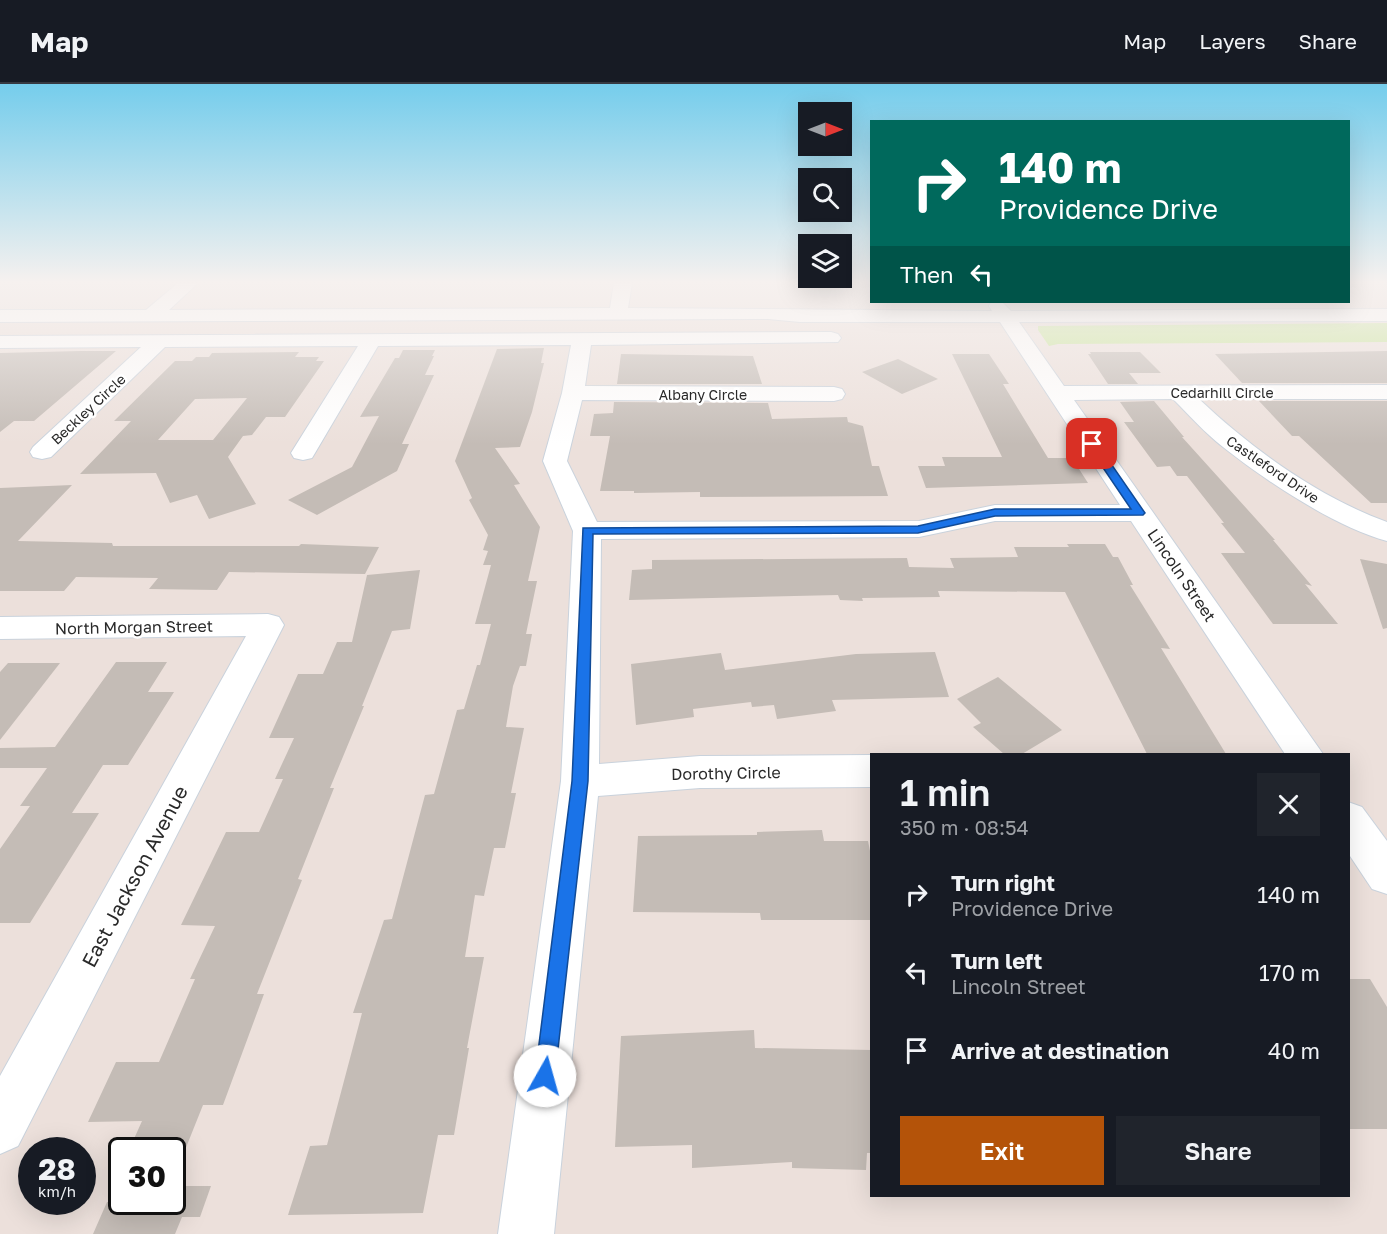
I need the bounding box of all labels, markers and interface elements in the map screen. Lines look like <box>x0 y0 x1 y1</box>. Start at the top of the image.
text: Map <box>30 25 88 58</box>
text: Map <box>1123 28 1166 54</box>
text: Layers <box>1199 28 1266 54</box>
text: Share <box>1299 28 1357 54</box>
north arrow <box>798 102 852 156</box>
map controls <box>798 102 852 288</box>
text: 140 m <box>999 142 1121 192</box>
icon: right <box>900 144 978 222</box>
button: search <box>798 168 852 222</box>
text: Providence Drive <box>999 193 1218 225</box>
button: layers <box>798 234 852 288</box>
icon: left <box>965 258 998 291</box>
text: Then <box>900 261 953 288</box>
street label: Beckley Circle <box>47 370 129 448</box>
street label: Cedarhill Circle <box>1170 384 1274 401</box>
street label: Albany Circle <box>659 386 747 403</box>
pin <box>1066 418 1117 469</box>
icon: arrive <box>1075 427 1108 460</box>
street label: Castleford Drive <box>1223 432 1323 506</box>
street label: Lincoln Street <box>1144 525 1220 625</box>
street label: North Morgan Street <box>55 616 213 638</box>
street label: Dorothy Circle <box>671 762 781 784</box>
text: 1 min <box>900 771 990 814</box>
button: close <box>1257 773 1320 836</box>
street label: East Jackson Avenue <box>76 781 192 971</box>
text: 350 m · 08:54 <box>900 815 1029 839</box>
text: Turn right <box>951 869 1055 896</box>
icon: right <box>900 878 933 911</box>
text: 140 m <box>1257 881 1320 908</box>
text: Providence Drive <box>951 896 1113 920</box>
text: Turn left <box>951 947 1042 974</box>
icon: left <box>900 956 933 989</box>
text: 170 m <box>1259 959 1320 986</box>
text: Lincoln Street <box>951 974 1086 998</box>
icon: arrive <box>900 1034 933 1067</box>
text: Arrive at destination <box>951 1037 1169 1064</box>
text: 40 m <box>1268 1037 1320 1064</box>
position arrow <box>513 1044 577 1108</box>
button: Exit <box>900 1116 1104 1185</box>
button: Share <box>1116 1116 1320 1185</box>
speed limit sign: 30 <box>108 1137 186 1215</box>
text: 28 <box>38 1151 76 1187</box>
text: km/h <box>38 1182 76 1200</box>

